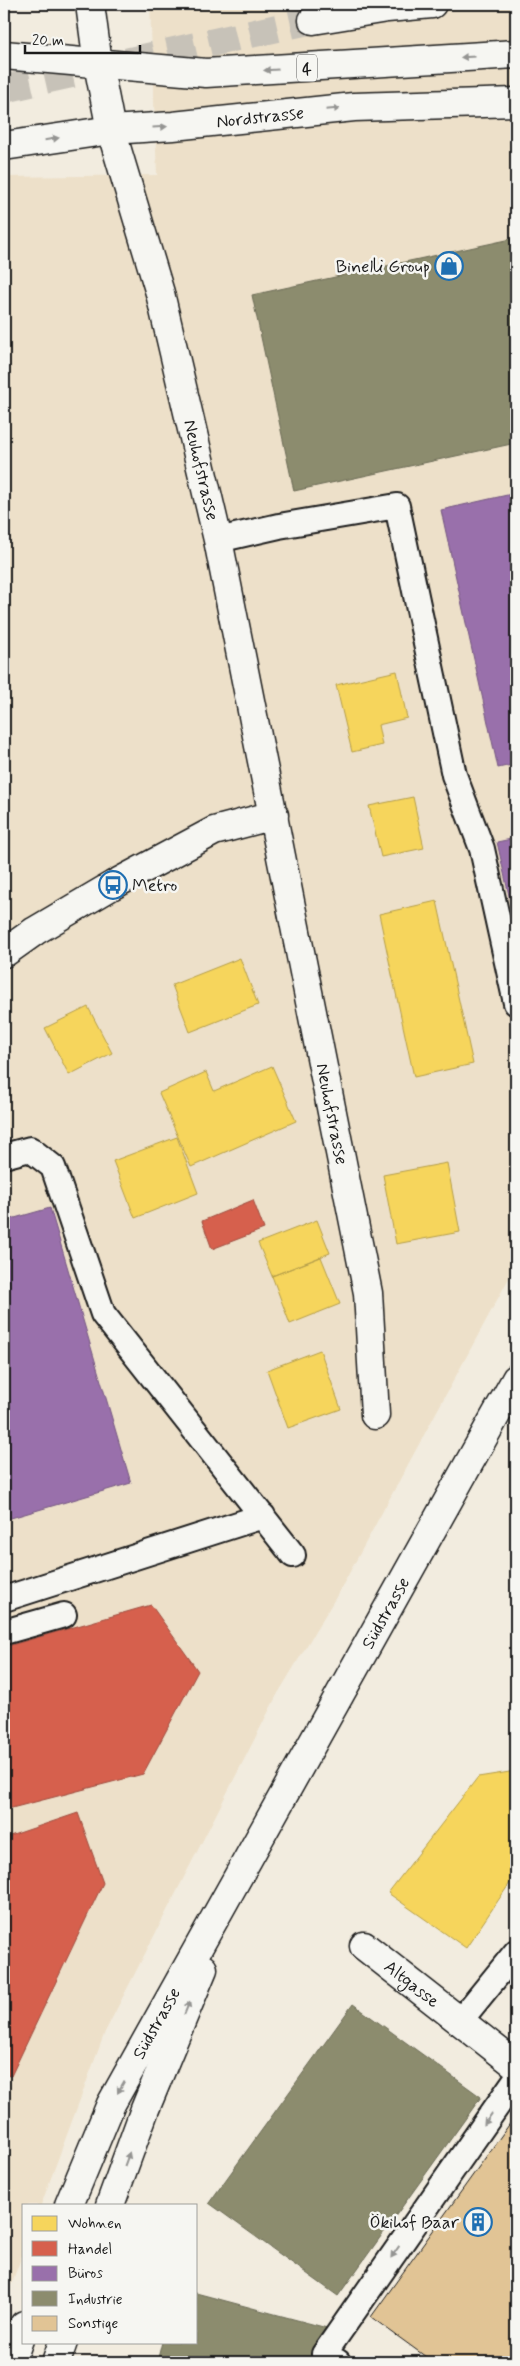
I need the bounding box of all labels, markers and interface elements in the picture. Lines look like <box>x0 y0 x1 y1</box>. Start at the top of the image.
scale bar <box>25 22 140 54</box>
text: 20 m <box>32 31 64 51</box>
one-way arrow <box>459 53 475 61</box>
road number: 4 <box>297 54 317 82</box>
one-way arrow <box>262 67 278 75</box>
street label: Nordstrasse <box>215 101 305 134</box>
one-way arrow <box>325 105 341 113</box>
one-way arrow <box>152 123 168 131</box>
one-way arrow <box>44 135 60 143</box>
shop icon: Binelli Group <box>434 251 464 281</box>
place label: Binelli Group <box>336 255 430 279</box>
street label: Neuhofstrasse <box>177 417 224 523</box>
bus stop icon: Metro <box>98 870 128 900</box>
place label: Metro <box>132 874 177 898</box>
street label: Neuhofstrasse <box>310 1061 353 1167</box>
street label: Südstrasse <box>357 1573 416 1654</box>
street label: Altgasse <box>379 1955 444 2014</box>
street label: Südstrasse <box>127 1983 187 2064</box>
one-way arrow <box>183 2001 191 2015</box>
one-way arrow <box>116 2080 125 2093</box>
one-way arrow <box>483 2112 493 2126</box>
one-way arrow <box>123 2151 131 2166</box>
legend <box>22 2204 198 2344</box>
building icon: Ökihof Baar <box>463 2207 493 2237</box>
place label: Ökihof Baar <box>369 2211 460 2235</box>
text: Wohnen <box>68 2214 122 2234</box>
text: Handel <box>68 2240 112 2260</box>
one-way arrow <box>390 2245 400 2259</box>
text: Büros <box>68 2264 103 2284</box>
text: Industrie <box>68 2290 123 2310</box>
text: Sonstige <box>68 2314 118 2334</box>

